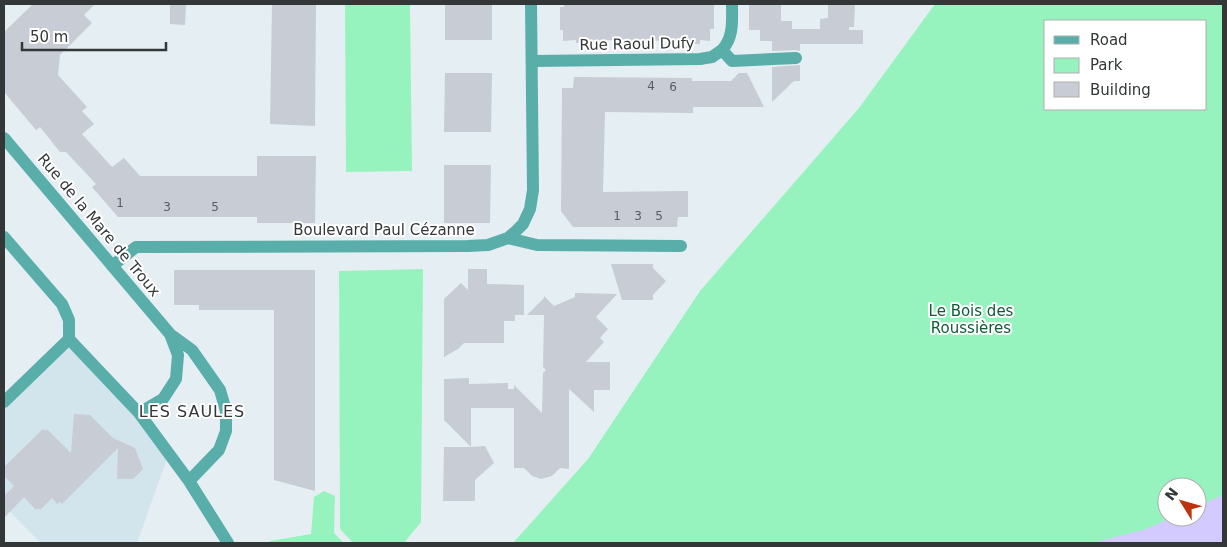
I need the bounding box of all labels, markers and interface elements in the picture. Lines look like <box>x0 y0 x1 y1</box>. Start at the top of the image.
scale bar <box>22 20 166 52</box>
legend <box>1044 20 1207 110</box>
text: 50 m <box>30 28 68 46</box>
text: Road <box>1090 31 1128 49</box>
street label: Rue Raoul Dufy <box>579 34 695 54</box>
text: Park <box>1090 56 1123 74</box>
house number: 4 <box>647 79 655 93</box>
house number: 6 <box>669 80 677 94</box>
text: Building <box>1090 81 1151 99</box>
street label: Rue de la Mare de Troux <box>34 150 164 300</box>
house number: 1 <box>116 196 124 210</box>
house number: 3 <box>163 200 171 214</box>
house number: 5 <box>211 200 219 214</box>
house number: 1 <box>613 209 621 223</box>
house number: 3 <box>634 209 642 223</box>
house number: 5 <box>655 209 663 223</box>
street label: Boulevard Paul Cézanne <box>293 221 475 239</box>
park label: Le Bois des Roussières <box>929 302 1014 337</box>
district label: LES SAULES <box>139 402 245 421</box>
north arrow <box>1157 477 1207 527</box>
text: N <box>1162 485 1182 504</box>

